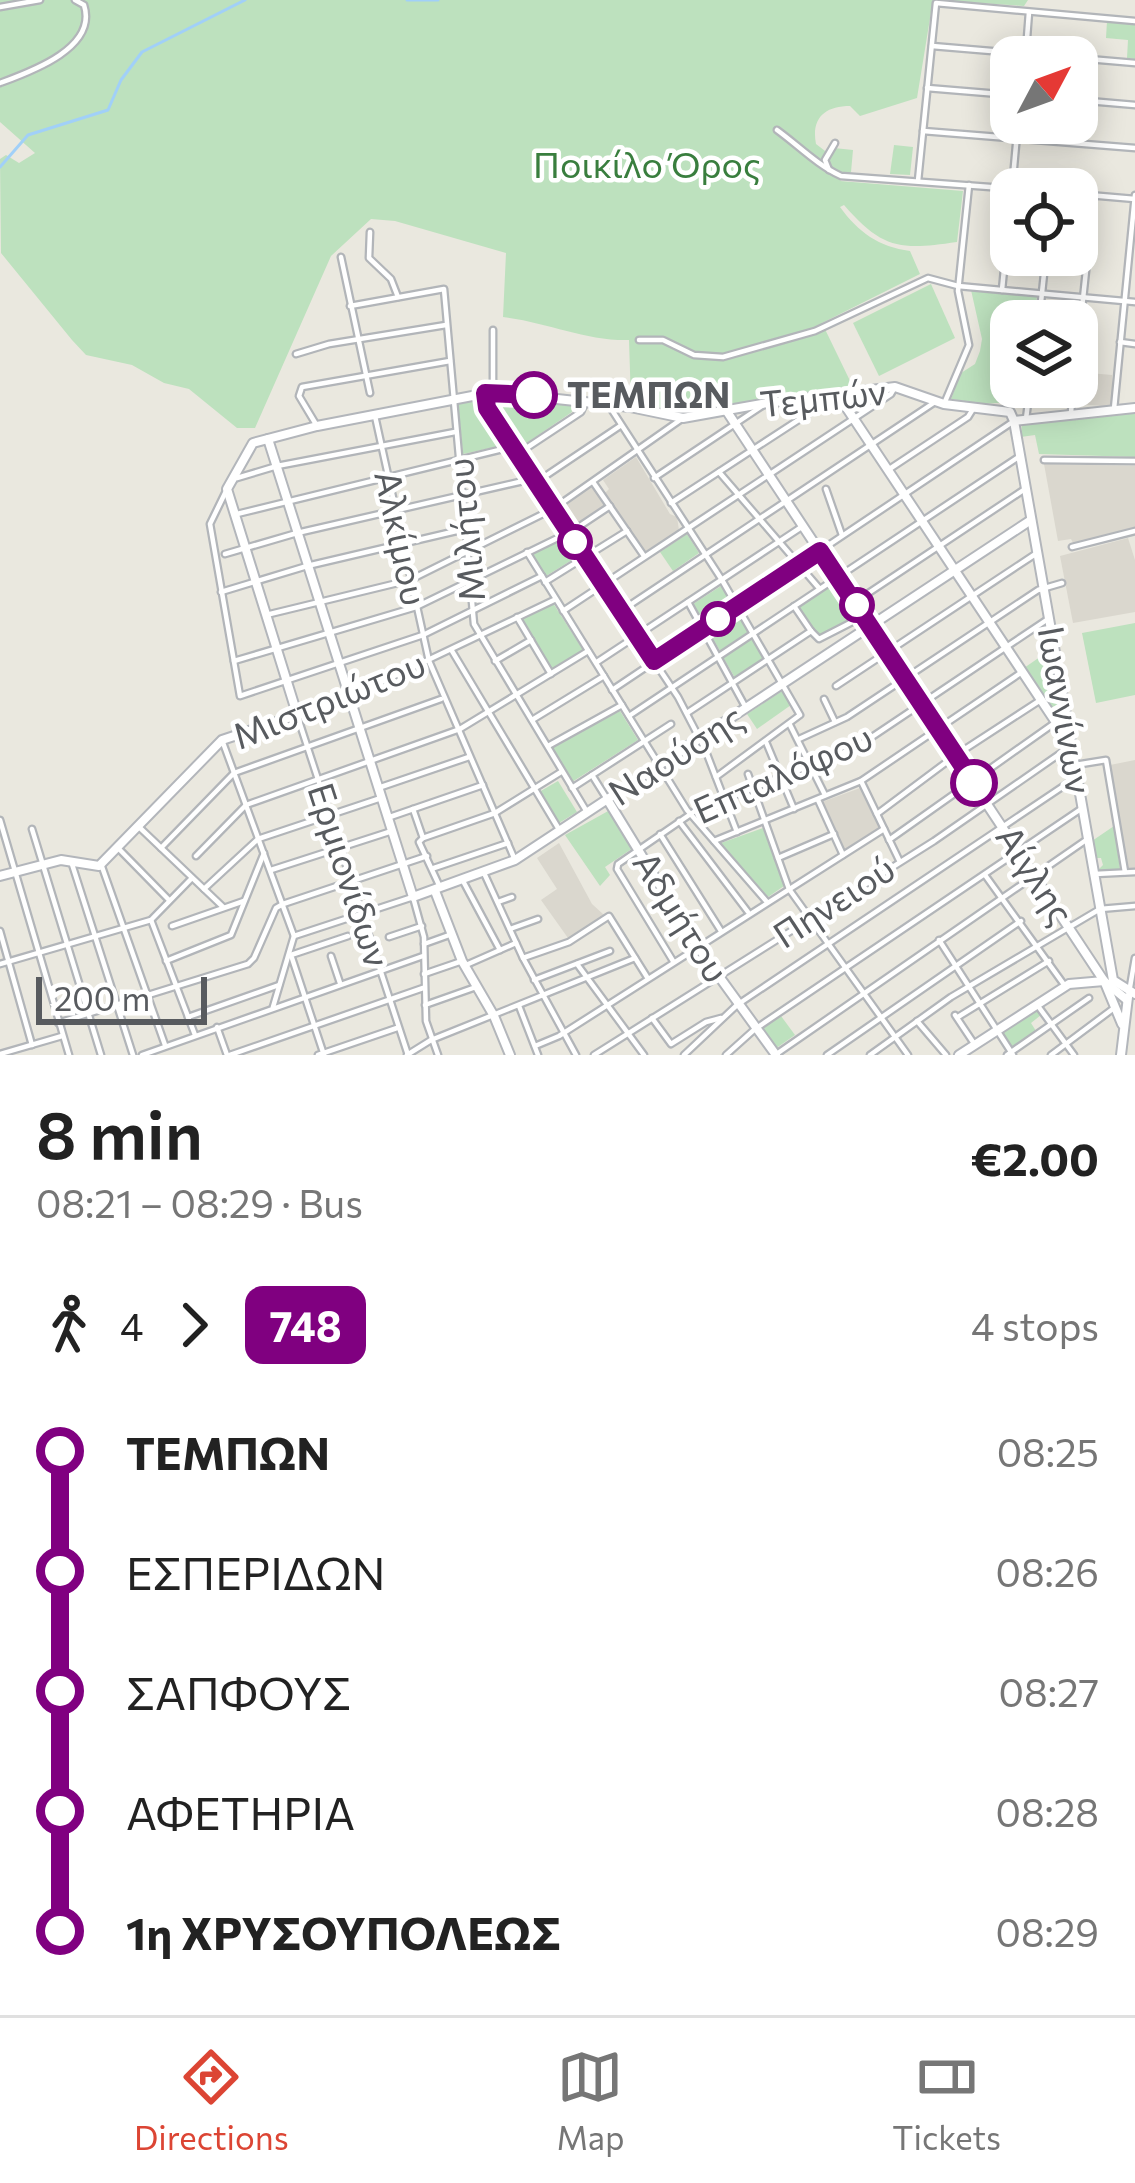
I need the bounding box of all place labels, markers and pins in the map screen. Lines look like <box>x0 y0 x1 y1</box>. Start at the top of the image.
place label: ΤΕΜΠΏΝ <box>567 371 730 415</box>
marker: ΤΕΜΠΏΝ <box>512 373 556 417</box>
unlabelled marker <box>559 526 591 558</box>
unlabelled marker <box>841 589 873 621</box>
unlabelled marker <box>702 603 734 635</box>
unlabelled marker <box>952 761 996 805</box>

